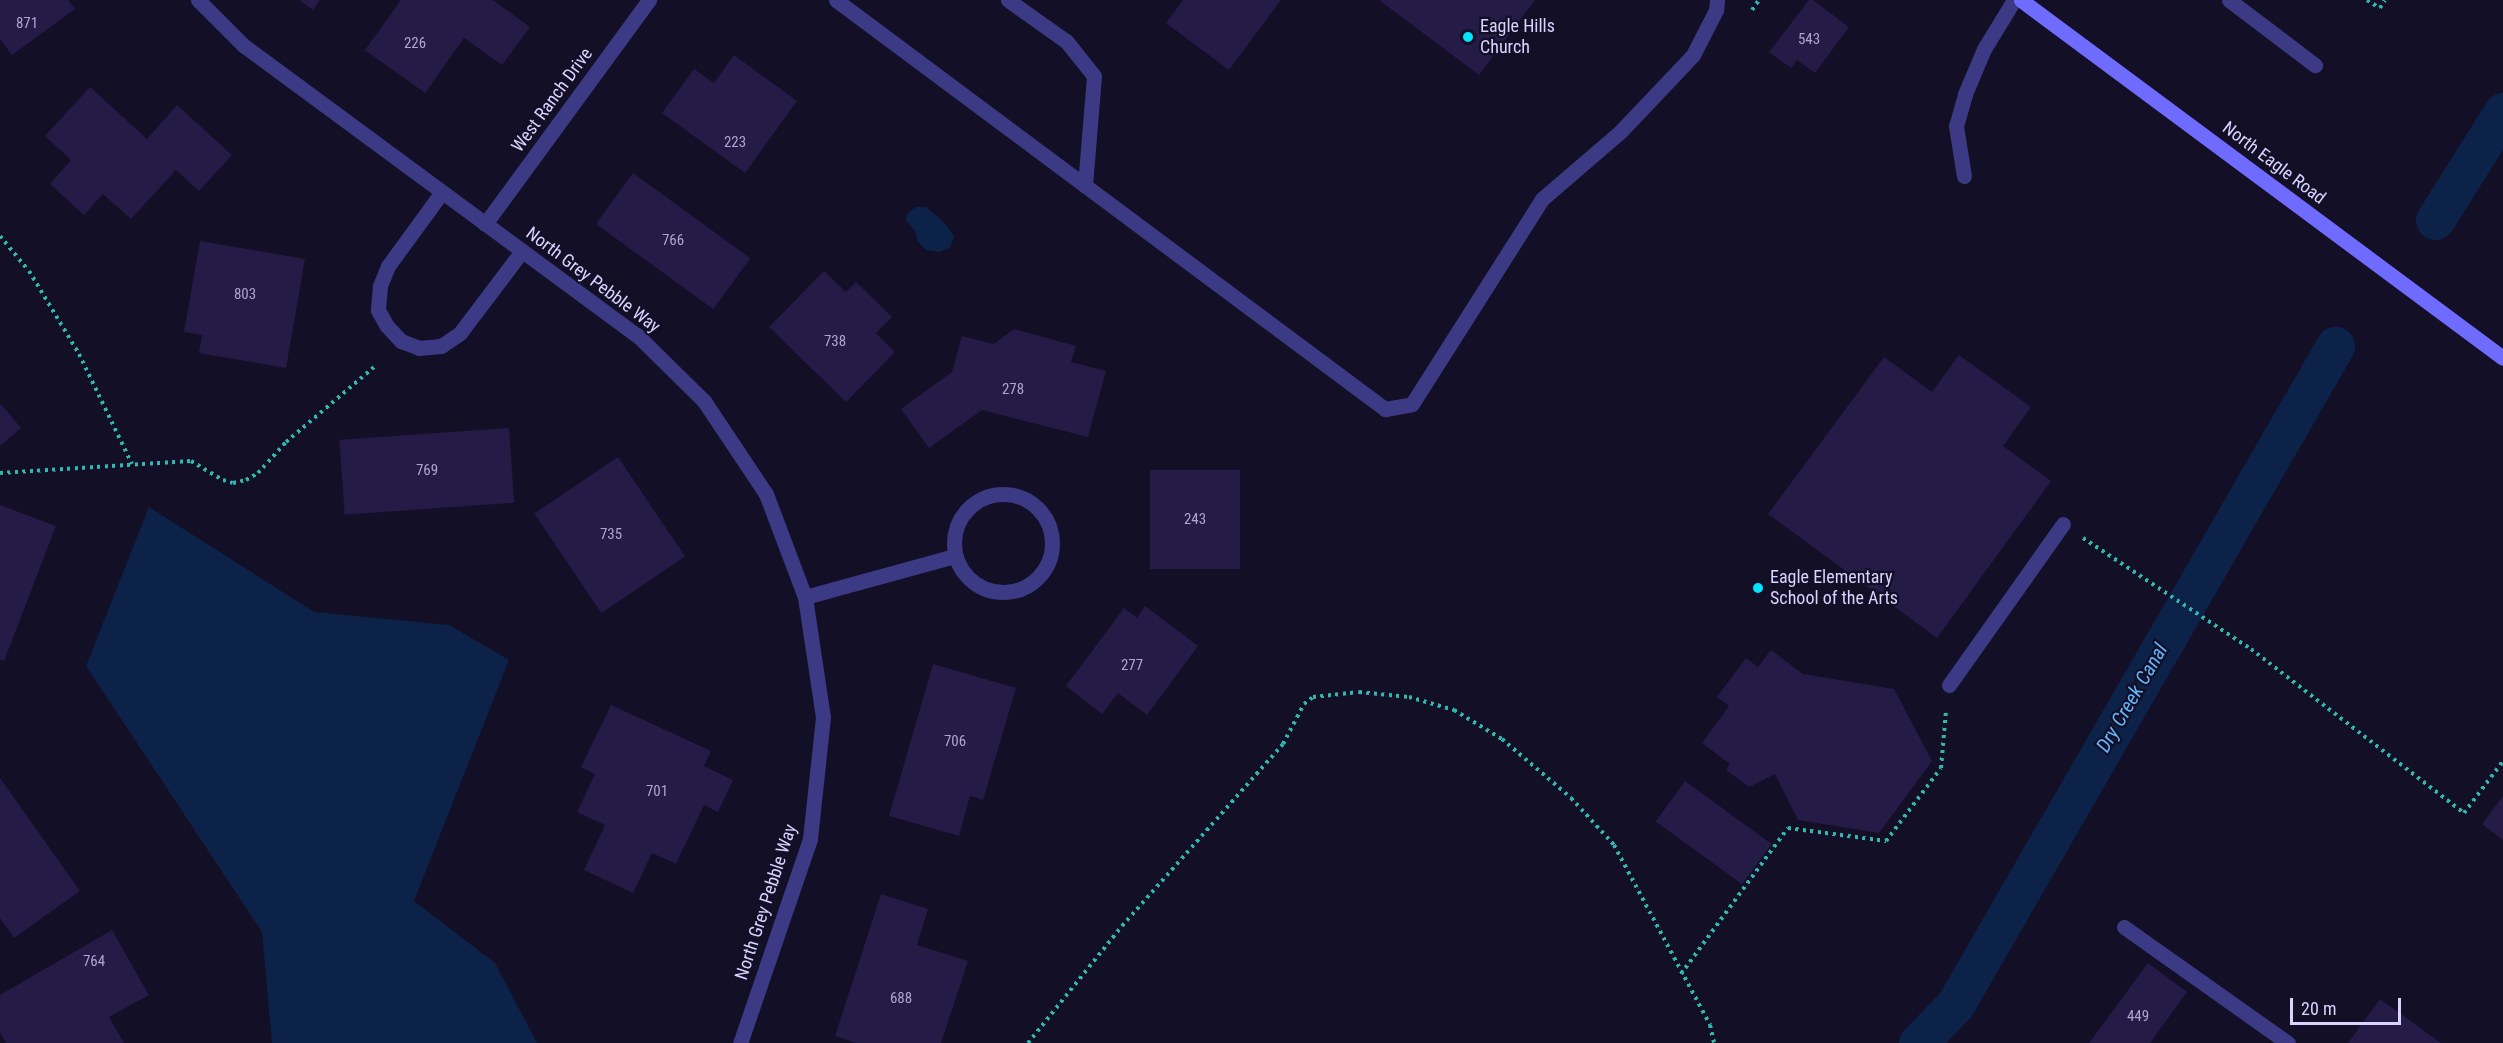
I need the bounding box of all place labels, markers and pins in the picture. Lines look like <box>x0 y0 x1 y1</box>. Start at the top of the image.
place label: Eagle Hills Church <box>1480 16 1555 58</box>
marker: Eagle Hills Church <box>1461 30 1475 44</box>
place label: Eagle Elementary School of the Arts <box>1770 567 1898 610</box>
marker: Eagle Elementary School of the Arts <box>1751 581 1765 595</box>

